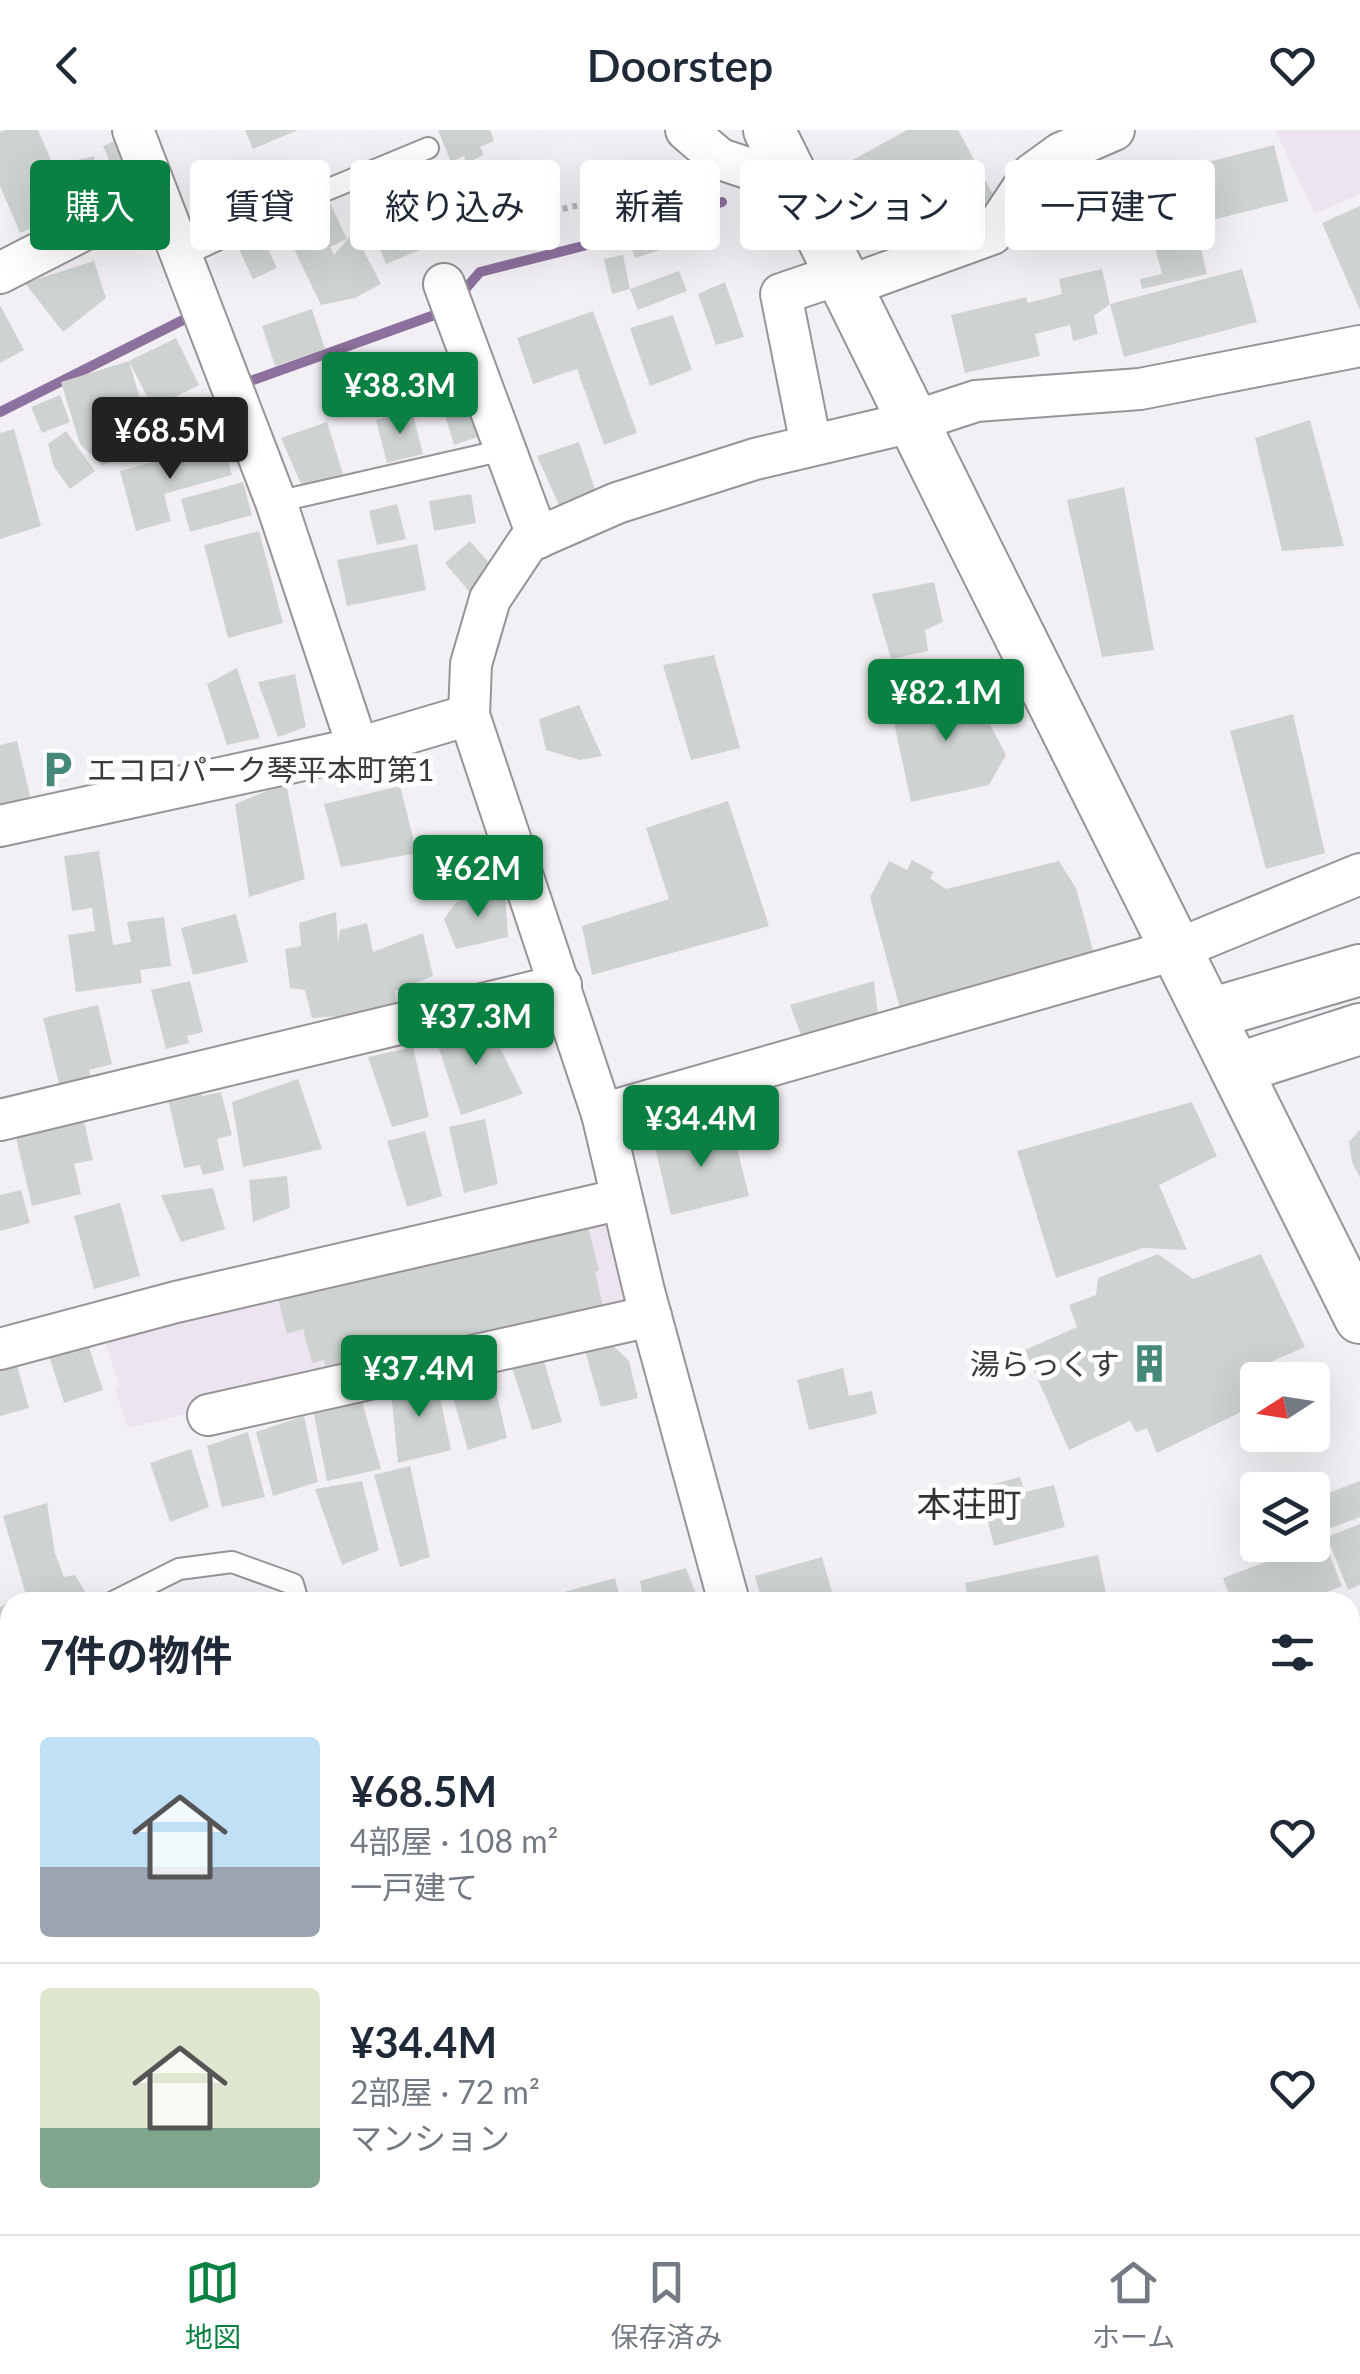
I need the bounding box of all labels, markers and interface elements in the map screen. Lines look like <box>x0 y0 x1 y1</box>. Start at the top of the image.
icon: back <box>40 38 95 93</box>
text: Doorstep <box>586 38 774 92</box>
icon: heart <box>1265 38 1320 93</box>
chip: 購入 <box>30 160 170 250</box>
chip: 賃貸 <box>190 160 330 250</box>
chip: 絞り込み <box>350 160 560 250</box>
chip: 新着 <box>580 160 720 250</box>
chip: マンション <box>740 160 985 250</box>
chip: 一戸建て <box>1005 160 1215 250</box>
pin: ¥38.3M <box>319 352 481 437</box>
text: ¥38.3M <box>344 365 456 404</box>
pin: ¥68.5M <box>89 397 251 482</box>
text: ¥68.5M <box>114 410 226 449</box>
pin: ¥82.1M <box>865 659 1027 744</box>
text: ¥82.1M <box>890 672 1002 711</box>
parking icon: エコロパーク琴平本町第1 <box>36 748 78 790</box>
place label: エコロパーク琴平本町第1 <box>87 751 434 787</box>
pin: ¥62M <box>419 835 537 920</box>
text: ¥62M <box>435 848 521 887</box>
pin: ¥37.3M <box>395 983 557 1068</box>
text: ¥37.3M <box>420 996 532 1035</box>
pin: ¥34.4M <box>620 1085 782 1170</box>
text: ¥34.4M <box>645 1098 757 1137</box>
pin: ¥37.4M <box>338 1335 500 1420</box>
building icon: 湯らっくす <box>1129 1342 1171 1384</box>
place label: 湯らっくす <box>970 1345 1120 1381</box>
text: ¥37.4M <box>363 1348 475 1387</box>
north arrow <box>1240 1362 1330 1452</box>
map controls <box>1240 1362 1330 1562</box>
button: layers <box>1240 1472 1330 1562</box>
district label: 本荘町 <box>916 1482 1022 1524</box>
icon: filters <box>1265 1625 1320 1680</box>
text: 7件の物件 <box>40 1630 232 1680</box>
text: ¥68.5M <box>350 1766 497 1816</box>
icon: home <box>120 1777 240 1897</box>
icon: heart <box>1265 1810 1320 1865</box>
text: 4部屋 · 108 m² <box>350 1821 558 1860</box>
text: 一戸建て <box>350 1867 478 1906</box>
text: ¥34.4M <box>350 2017 497 2067</box>
icon: home <box>120 2028 240 2148</box>
icon: heart <box>1265 2061 1320 2116</box>
text: 2部屋 · 72 m² <box>350 2072 540 2111</box>
text: マンション <box>350 2118 510 2157</box>
tab: 地図 <box>185 2255 241 2355</box>
tab: 保存済み <box>610 2255 722 2355</box>
tab: ホーム <box>1092 2255 1175 2355</box>

